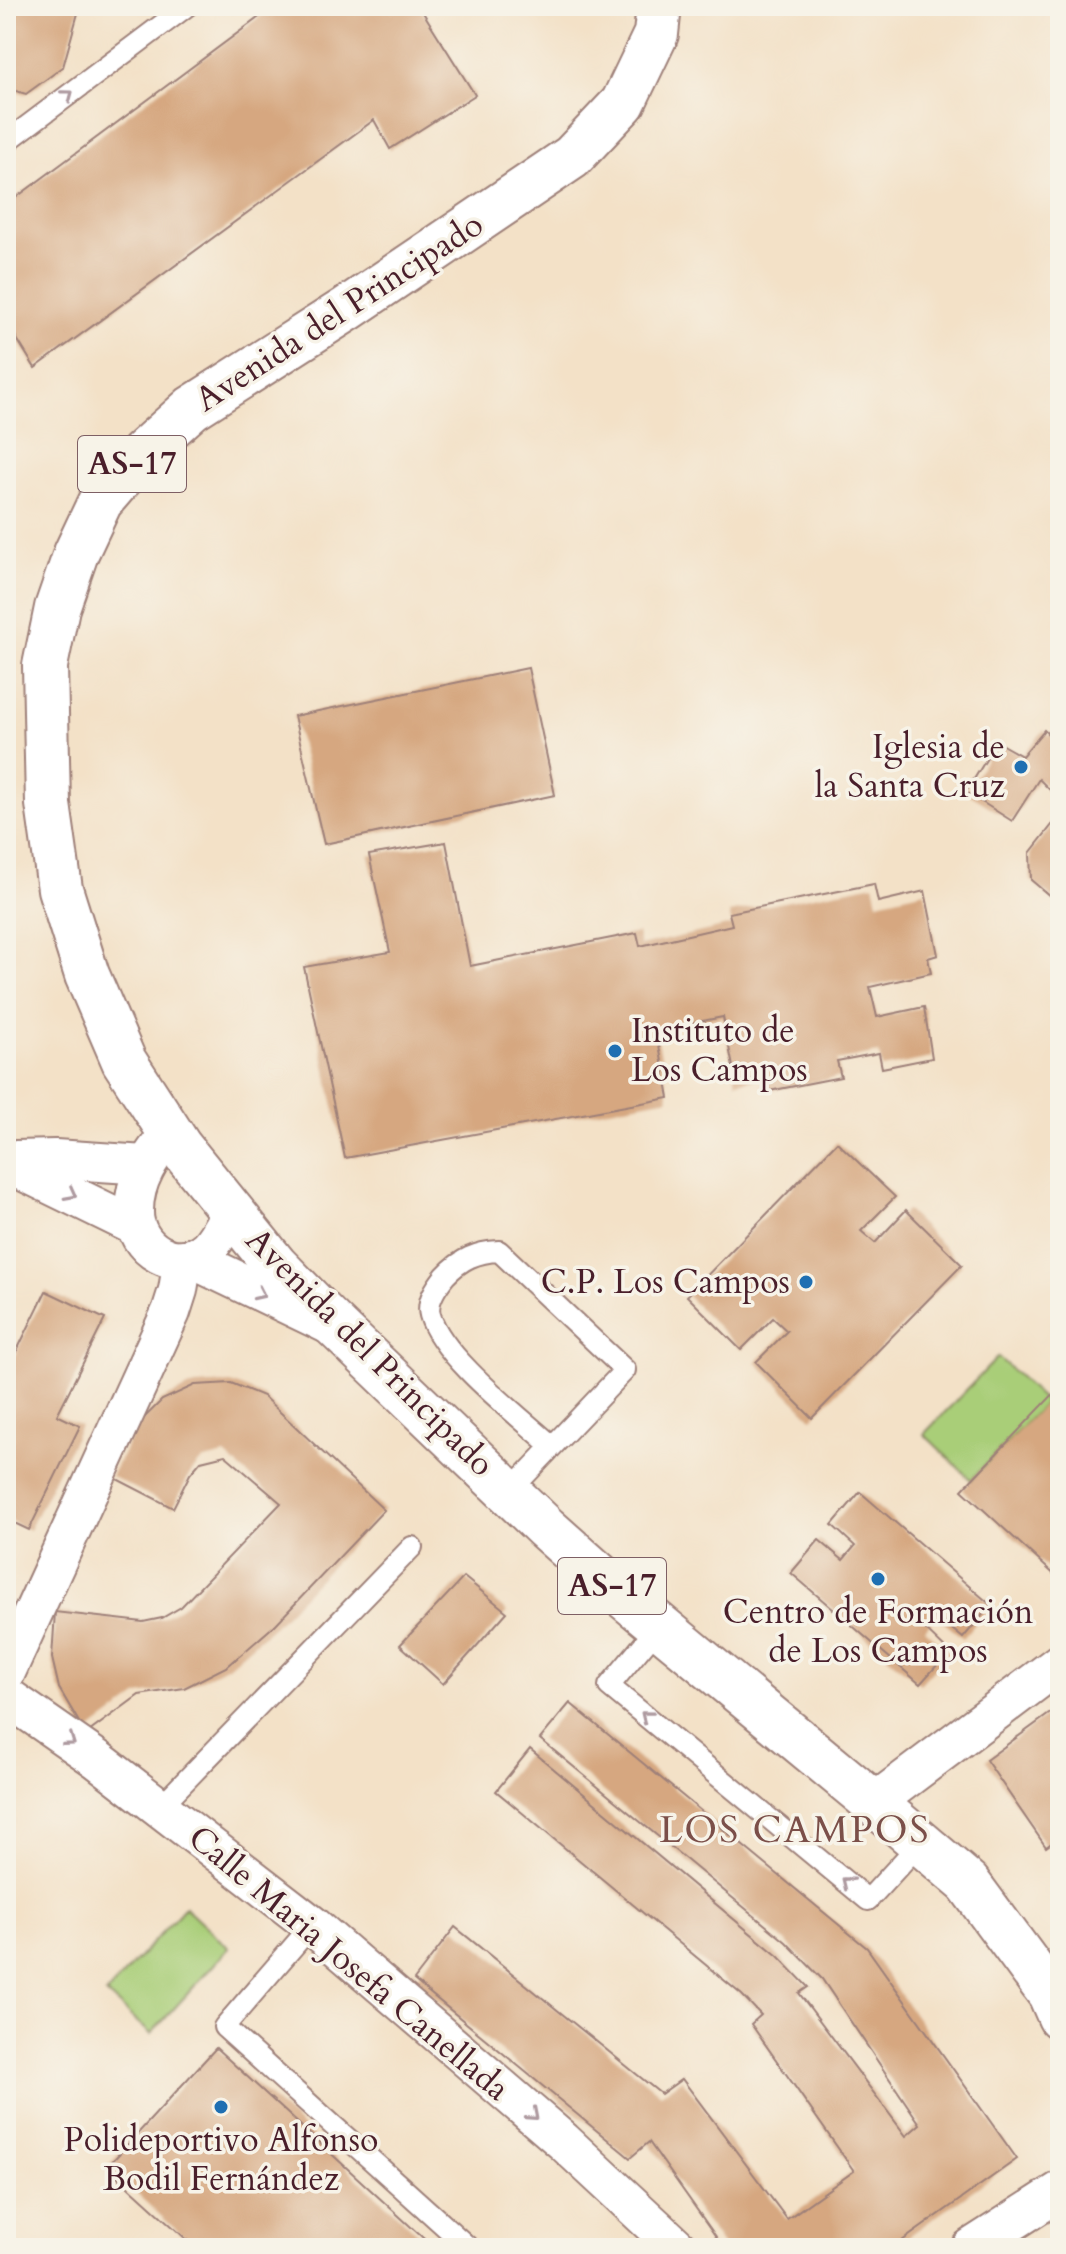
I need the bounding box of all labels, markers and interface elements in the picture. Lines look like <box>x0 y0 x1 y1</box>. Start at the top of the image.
one-way arrow <box>59 91 74 105</box>
street label: Avenida del Principado <box>186 202 492 422</box>
road number: AS-17 <box>78 436 186 492</box>
place label: Iglesia de la Santa Cruz <box>815 724 1005 809</box>
marker: Iglesia de la Santa Cruz <box>1012 758 1030 776</box>
place label: Instituto de Los Campos <box>631 1008 808 1093</box>
marker: Instituto de Los Campos <box>606 1042 624 1060</box>
one-way arrow <box>63 1184 77 1199</box>
street label: Avenida del Principado <box>235 1217 505 1487</box>
place label: C.P. Los Campos <box>541 1259 790 1305</box>
marker: C.P. Los Campos <box>797 1273 815 1291</box>
one-way arrow <box>251 1284 266 1300</box>
road number: AS-17 <box>558 1558 666 1614</box>
marker: Centro de Formación de Los Campos <box>869 1570 887 1588</box>
place label: Centro de Formación de Los Campos <box>723 1589 1033 1674</box>
one-way arrow <box>640 1712 655 1726</box>
one-way arrow <box>61 1731 75 1746</box>
district label: LOS CAMPOS <box>659 1804 931 1856</box>
street label: Calle Maria Josefa Canellada <box>179 1815 520 2111</box>
one-way arrow <box>841 1877 856 1892</box>
marker: Polideportivo Alfonso Bodil Fernández <box>212 2098 230 2116</box>
one-way arrow <box>524 2105 539 2120</box>
place label: Polideportivo Alfonso Bodil Fernández <box>64 2117 378 2202</box>

